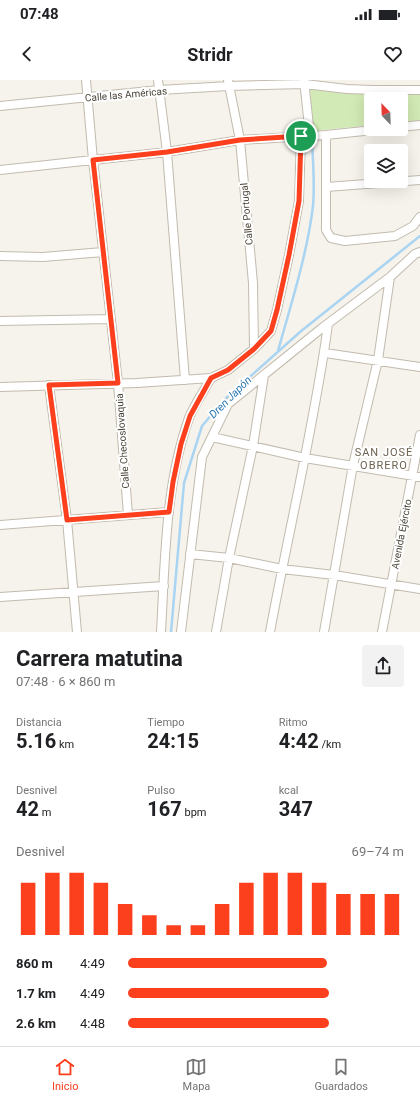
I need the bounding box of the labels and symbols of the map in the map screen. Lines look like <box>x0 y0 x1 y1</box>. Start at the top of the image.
street label: Calle las Américas <box>85 85 168 104</box>
north arrow <box>364 92 408 136</box>
pin <box>284 119 318 153</box>
street label: Calle Portugal <box>238 182 255 246</box>
water label: Dren Japón <box>207 373 254 421</box>
street label: Calle Checoslovaquia <box>114 393 131 489</box>
district label: SAN JOSÉ OBRERO <box>355 446 413 472</box>
street label: Avenida Ejército <box>389 498 414 570</box>

